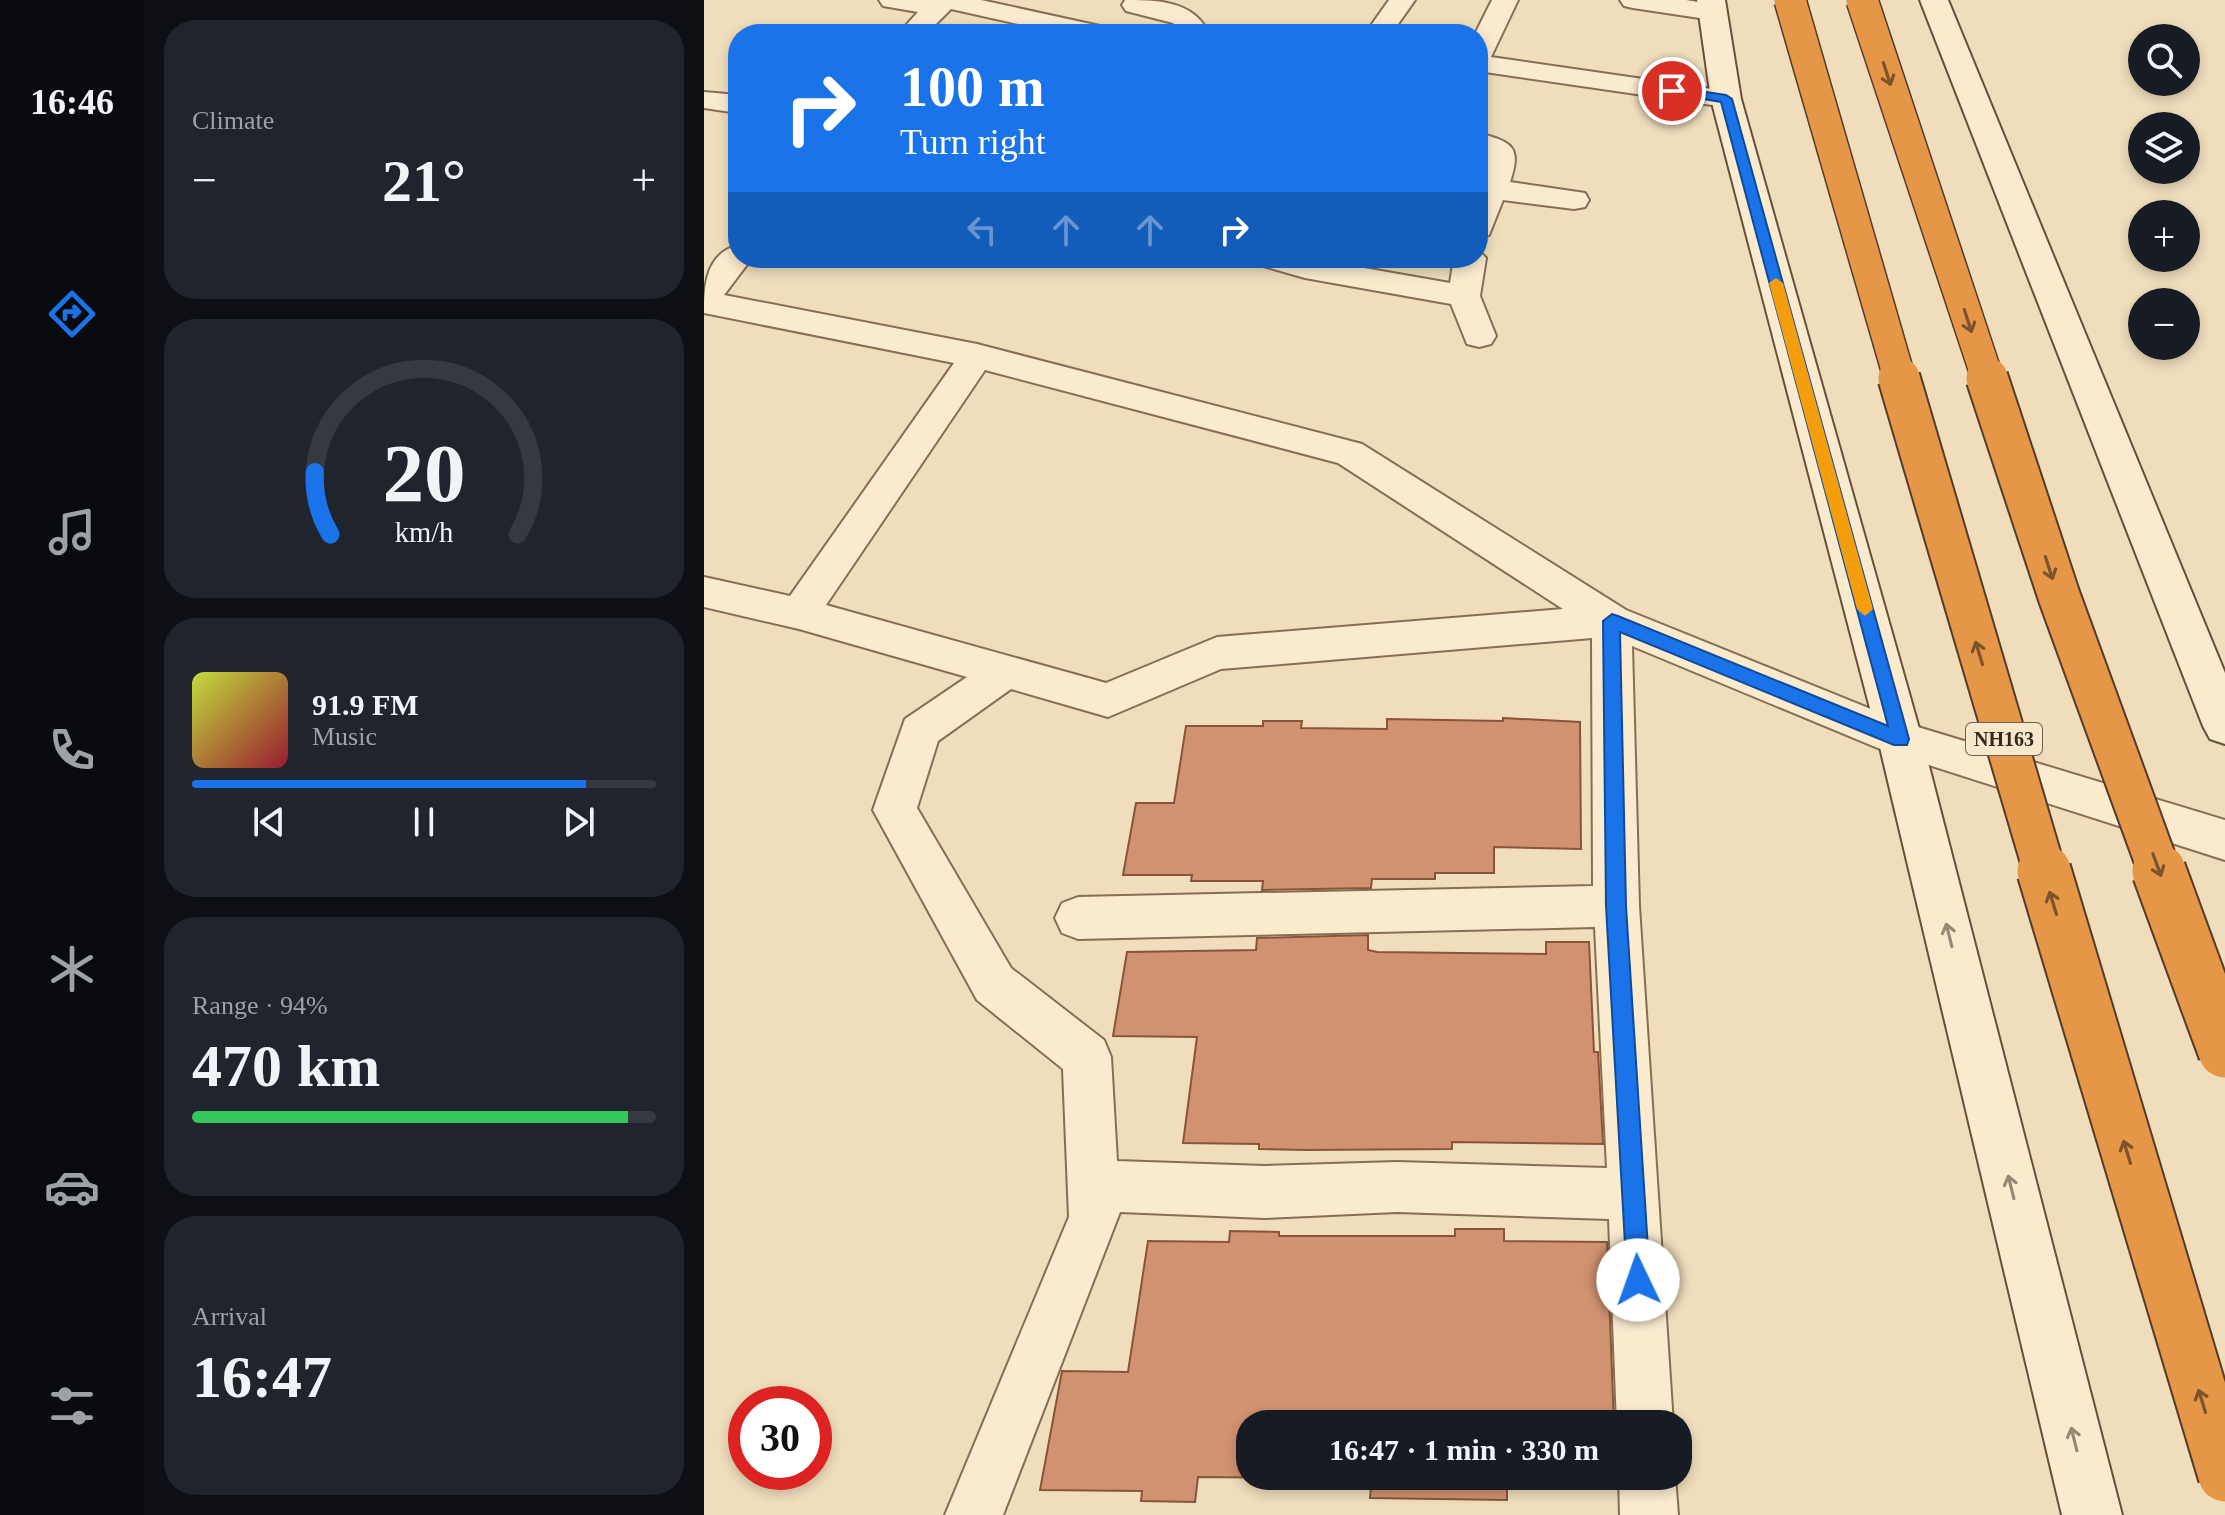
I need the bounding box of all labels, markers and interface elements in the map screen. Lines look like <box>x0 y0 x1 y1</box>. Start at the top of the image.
map controls <box>2128 24 2200 360</box>
button: search <box>2128 24 2200 96</box>
icon: right <box>768 56 872 160</box>
text: 100 m <box>900 56 1045 118</box>
pin <box>1638 57 1706 125</box>
one-way arrow <box>1880 61 1895 86</box>
icon: arrive <box>1650 69 1694 113</box>
text: 16:46 <box>30 82 114 122</box>
text: Climate <box>192 106 274 135</box>
button: layers <box>2128 112 2200 184</box>
text: Turn right <box>900 122 1046 162</box>
text: 21° <box>382 148 466 214</box>
text: − <box>192 156 217 205</box>
text: + <box>631 156 656 205</box>
button: + <box>2128 200 2200 272</box>
icon: left <box>960 208 1004 252</box>
icon: ahead <box>1044 208 1088 252</box>
icon: ahead <box>1128 208 1172 252</box>
icon: right <box>1212 208 1256 252</box>
icon: directions <box>44 286 100 342</box>
button: − <box>2128 288 2200 360</box>
one-way arrow <box>1962 308 1976 333</box>
text: 20 <box>382 426 466 518</box>
icon: music <box>44 504 100 560</box>
text: km/h <box>395 517 453 548</box>
one-way arrow <box>2043 555 2058 580</box>
one-way arrow <box>1971 641 1986 667</box>
text: 91.9 FM <box>312 688 419 721</box>
icon: phone <box>44 722 100 778</box>
text: Music <box>312 722 377 751</box>
road number: NH163 <box>1966 723 2042 755</box>
icon: previous <box>247 800 291 844</box>
icon: pause <box>402 800 446 844</box>
icon: next <box>557 800 601 844</box>
one-way arrow <box>2151 852 2165 877</box>
one-way arrow <box>2045 890 2060 916</box>
one-way arrow <box>1940 922 1955 948</box>
icon: climate <box>44 941 100 997</box>
text: Range · 94% <box>192 991 328 1020</box>
text: 470 km <box>192 1033 380 1099</box>
one-way arrow <box>2119 1139 2134 1165</box>
icon: car <box>44 1159 100 1215</box>
one-way arrow <box>2003 1174 2018 1200</box>
position arrow <box>1596 1238 1680 1322</box>
text: Arrival <box>192 1302 267 1331</box>
text: 16:47 <box>192 1344 332 1410</box>
icon: filters <box>44 1378 100 1434</box>
speed limit sign: 30 <box>728 1386 832 1490</box>
one-way arrow <box>2194 1388 2209 1413</box>
one-way arrow <box>2065 1427 2080 1453</box>
text: 16:47 · 1 min · 330 m <box>1329 1433 1599 1466</box>

